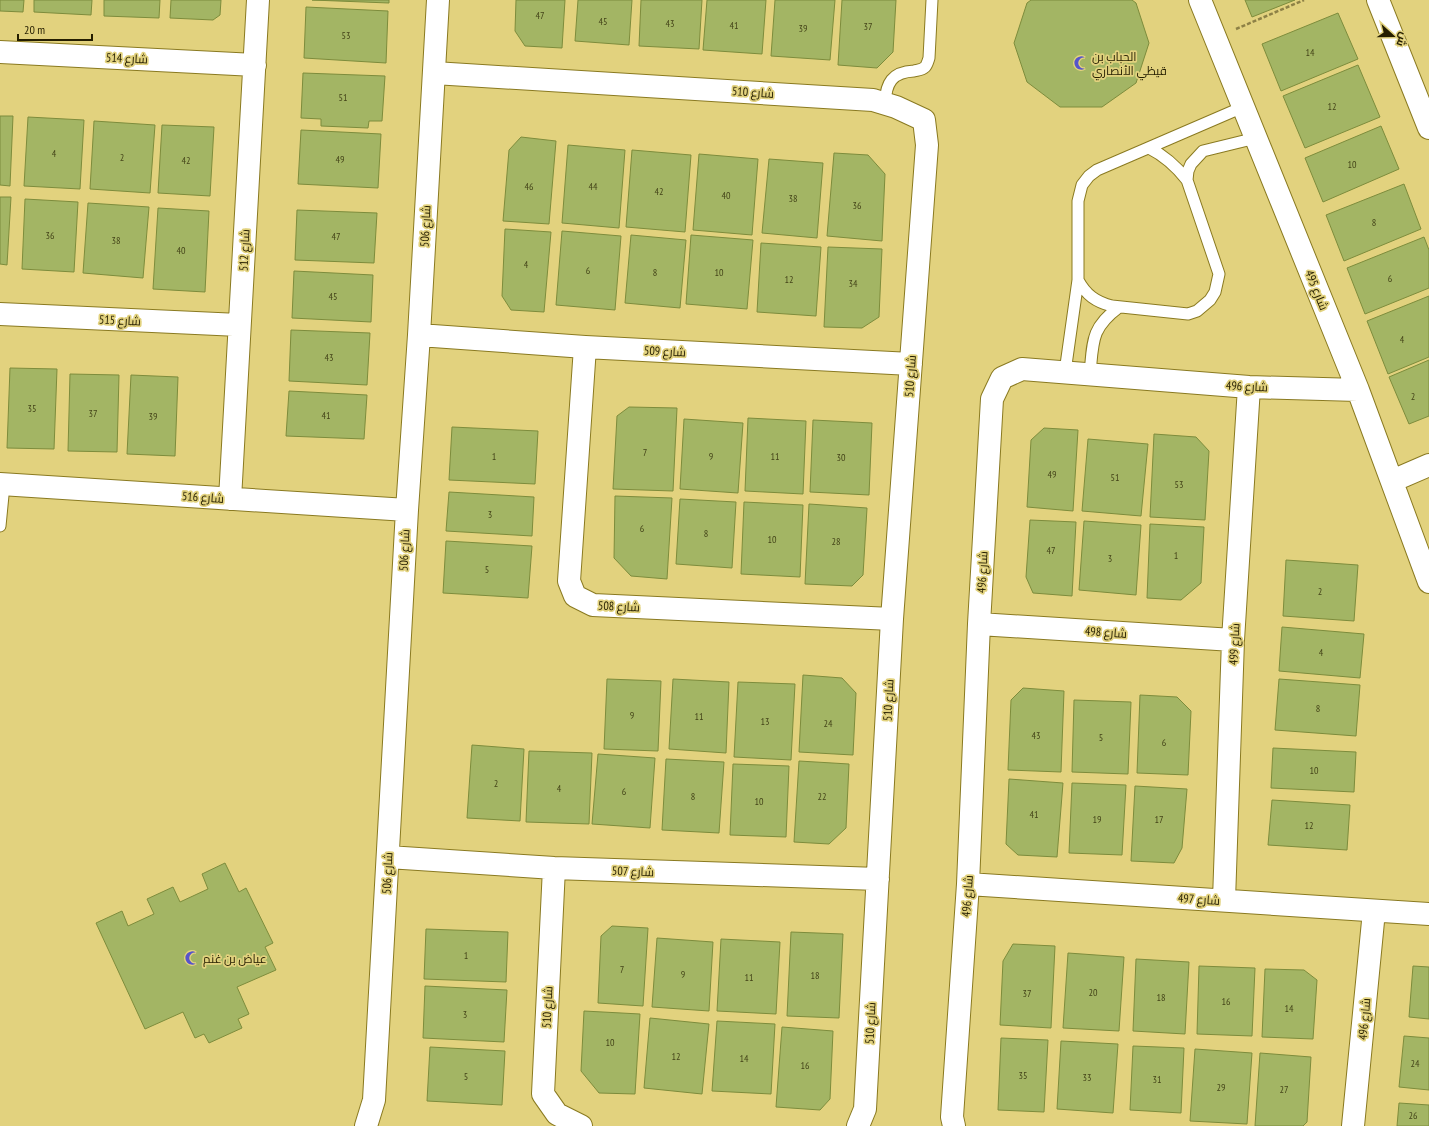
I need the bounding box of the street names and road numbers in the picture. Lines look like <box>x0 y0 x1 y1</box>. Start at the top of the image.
street label: شارع 514 <box>106 49 148 68</box>
street label: شارع 510 <box>731 83 775 102</box>
street label: شارع 506 <box>416 205 435 247</box>
street label: شارع 512 <box>235 229 254 271</box>
street label: شارع 495 <box>1301 268 1332 313</box>
street label: شارع 515 <box>99 311 141 330</box>
street label: شارع 509 <box>644 342 686 361</box>
street label: شارع 510 <box>901 354 920 398</box>
street label: شارع 496 <box>1226 377 1268 396</box>
street label: شارع 516 <box>181 488 225 507</box>
street label: شارع 506 <box>395 529 414 571</box>
street label: شارع 496 <box>973 551 992 593</box>
street label: شارع 508 <box>598 597 640 616</box>
street label: شارع 498 <box>1084 623 1128 642</box>
street label: شارع 499 <box>1225 623 1244 665</box>
street label: شارع 510 <box>879 679 898 721</box>
street label: شارع 506 <box>378 852 397 894</box>
street label: شارع 507 <box>612 863 654 880</box>
street label: شارع 496 <box>958 874 977 918</box>
street label: شارع 497 <box>1177 890 1221 909</box>
street label: شارع 510 <box>538 986 557 1028</box>
street label: شارع 496 <box>1355 997 1374 1041</box>
street label: شارع 510 <box>861 1002 880 1044</box>

